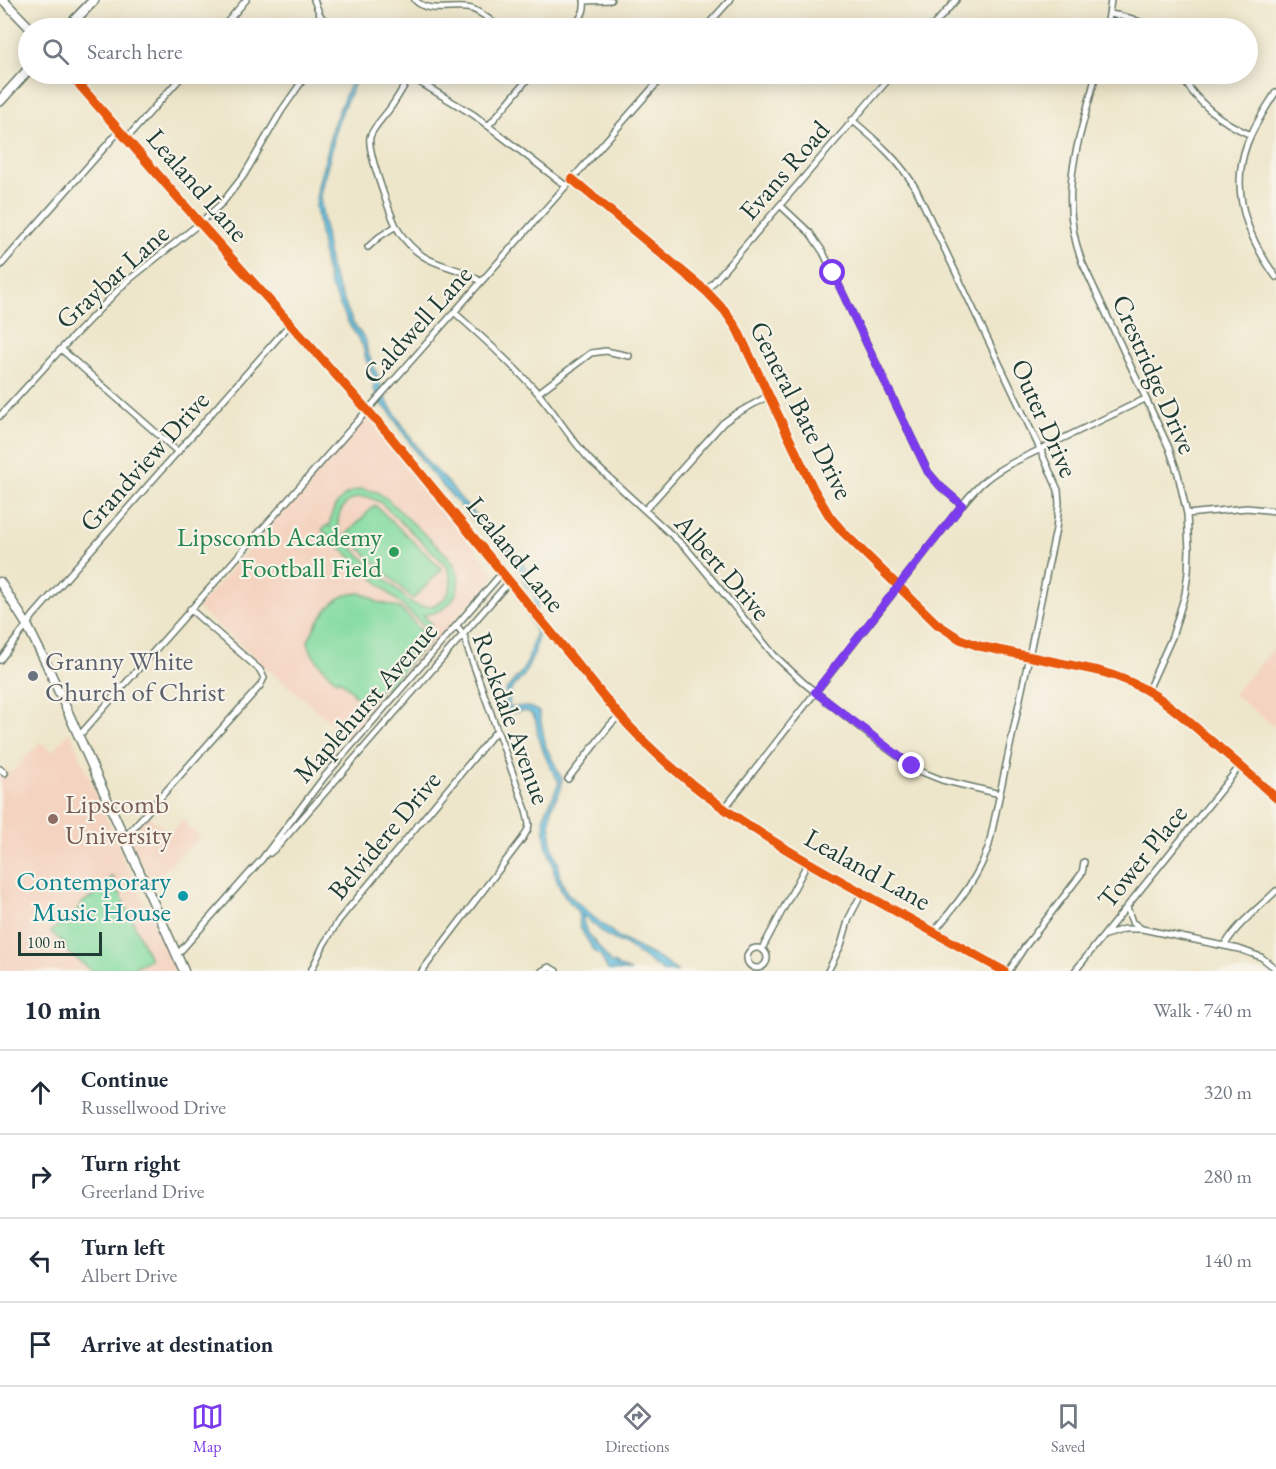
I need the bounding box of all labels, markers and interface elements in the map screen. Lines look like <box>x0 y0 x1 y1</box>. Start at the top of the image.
search box <box>18 18 1258 84</box>
icon: search <box>39 35 72 68</box>
text: Search here <box>87 37 182 66</box>
street label: Evans Road <box>731 112 837 227</box>
street label: Lealand Lane <box>139 121 257 249</box>
street label: Graybar Lane <box>48 216 176 336</box>
street label: Caldwell Lane <box>354 257 480 391</box>
route start <box>819 259 845 285</box>
street label: Crestridge Drive <box>1104 289 1206 459</box>
street label: General Bate Drive <box>742 315 862 505</box>
street label: Outer Drive <box>1003 353 1087 483</box>
street label: Grandview Drive <box>71 383 217 539</box>
street label: Lealand Lane <box>459 489 573 619</box>
street label: Albert Drive <box>666 506 779 628</box>
place label: Lipscomb Academy Football Field <box>177 519 382 585</box>
marker: Lipscomb Academy Football Field <box>387 545 401 559</box>
street label: Maplehurst Avenue <box>285 614 445 790</box>
street label: Rockdale Avenue <box>465 627 559 809</box>
place label: Granny White Church of Christ <box>45 643 225 709</box>
marker: Granny White Church of Christ <box>26 669 40 683</box>
route end <box>898 752 924 778</box>
street label: Belvidere Drive <box>320 763 448 907</box>
place label: Lipscomb University <box>65 786 172 852</box>
street label: Tower Place <box>1089 797 1195 915</box>
marker: Lipscomb University <box>46 812 60 826</box>
street label: Lealand Lane <box>799 820 937 918</box>
place label: Contemporary Music House <box>16 863 171 929</box>
marker: Contemporary Music House <box>176 889 190 903</box>
scale bar <box>18 929 102 956</box>
text: 100 m <box>27 932 66 953</box>
text: 10 min <box>24 993 101 1027</box>
text: Walk · 740 m <box>1153 997 1252 1023</box>
text: Continue <box>81 1065 168 1094</box>
icon: ahead <box>24 1076 57 1109</box>
text: 320 m <box>1204 1079 1252 1105</box>
text: Russellwood Drive <box>81 1094 226 1120</box>
text: Turn right <box>81 1149 180 1178</box>
icon: right <box>24 1160 57 1193</box>
text: 280 m <box>1204 1163 1252 1189</box>
text: Greerland Drive <box>81 1178 205 1204</box>
text: Turn left <box>81 1233 165 1262</box>
icon: left <box>24 1244 57 1277</box>
text: 140 m <box>1204 1247 1252 1273</box>
text: Albert Drive <box>81 1262 177 1288</box>
icon: arrive <box>24 1328 57 1361</box>
text: Arrive at destination <box>81 1330 273 1359</box>
tab: Map <box>191 1400 224 1457</box>
tab: Directions <box>605 1400 670 1457</box>
tab: Saved <box>1051 1400 1085 1457</box>

